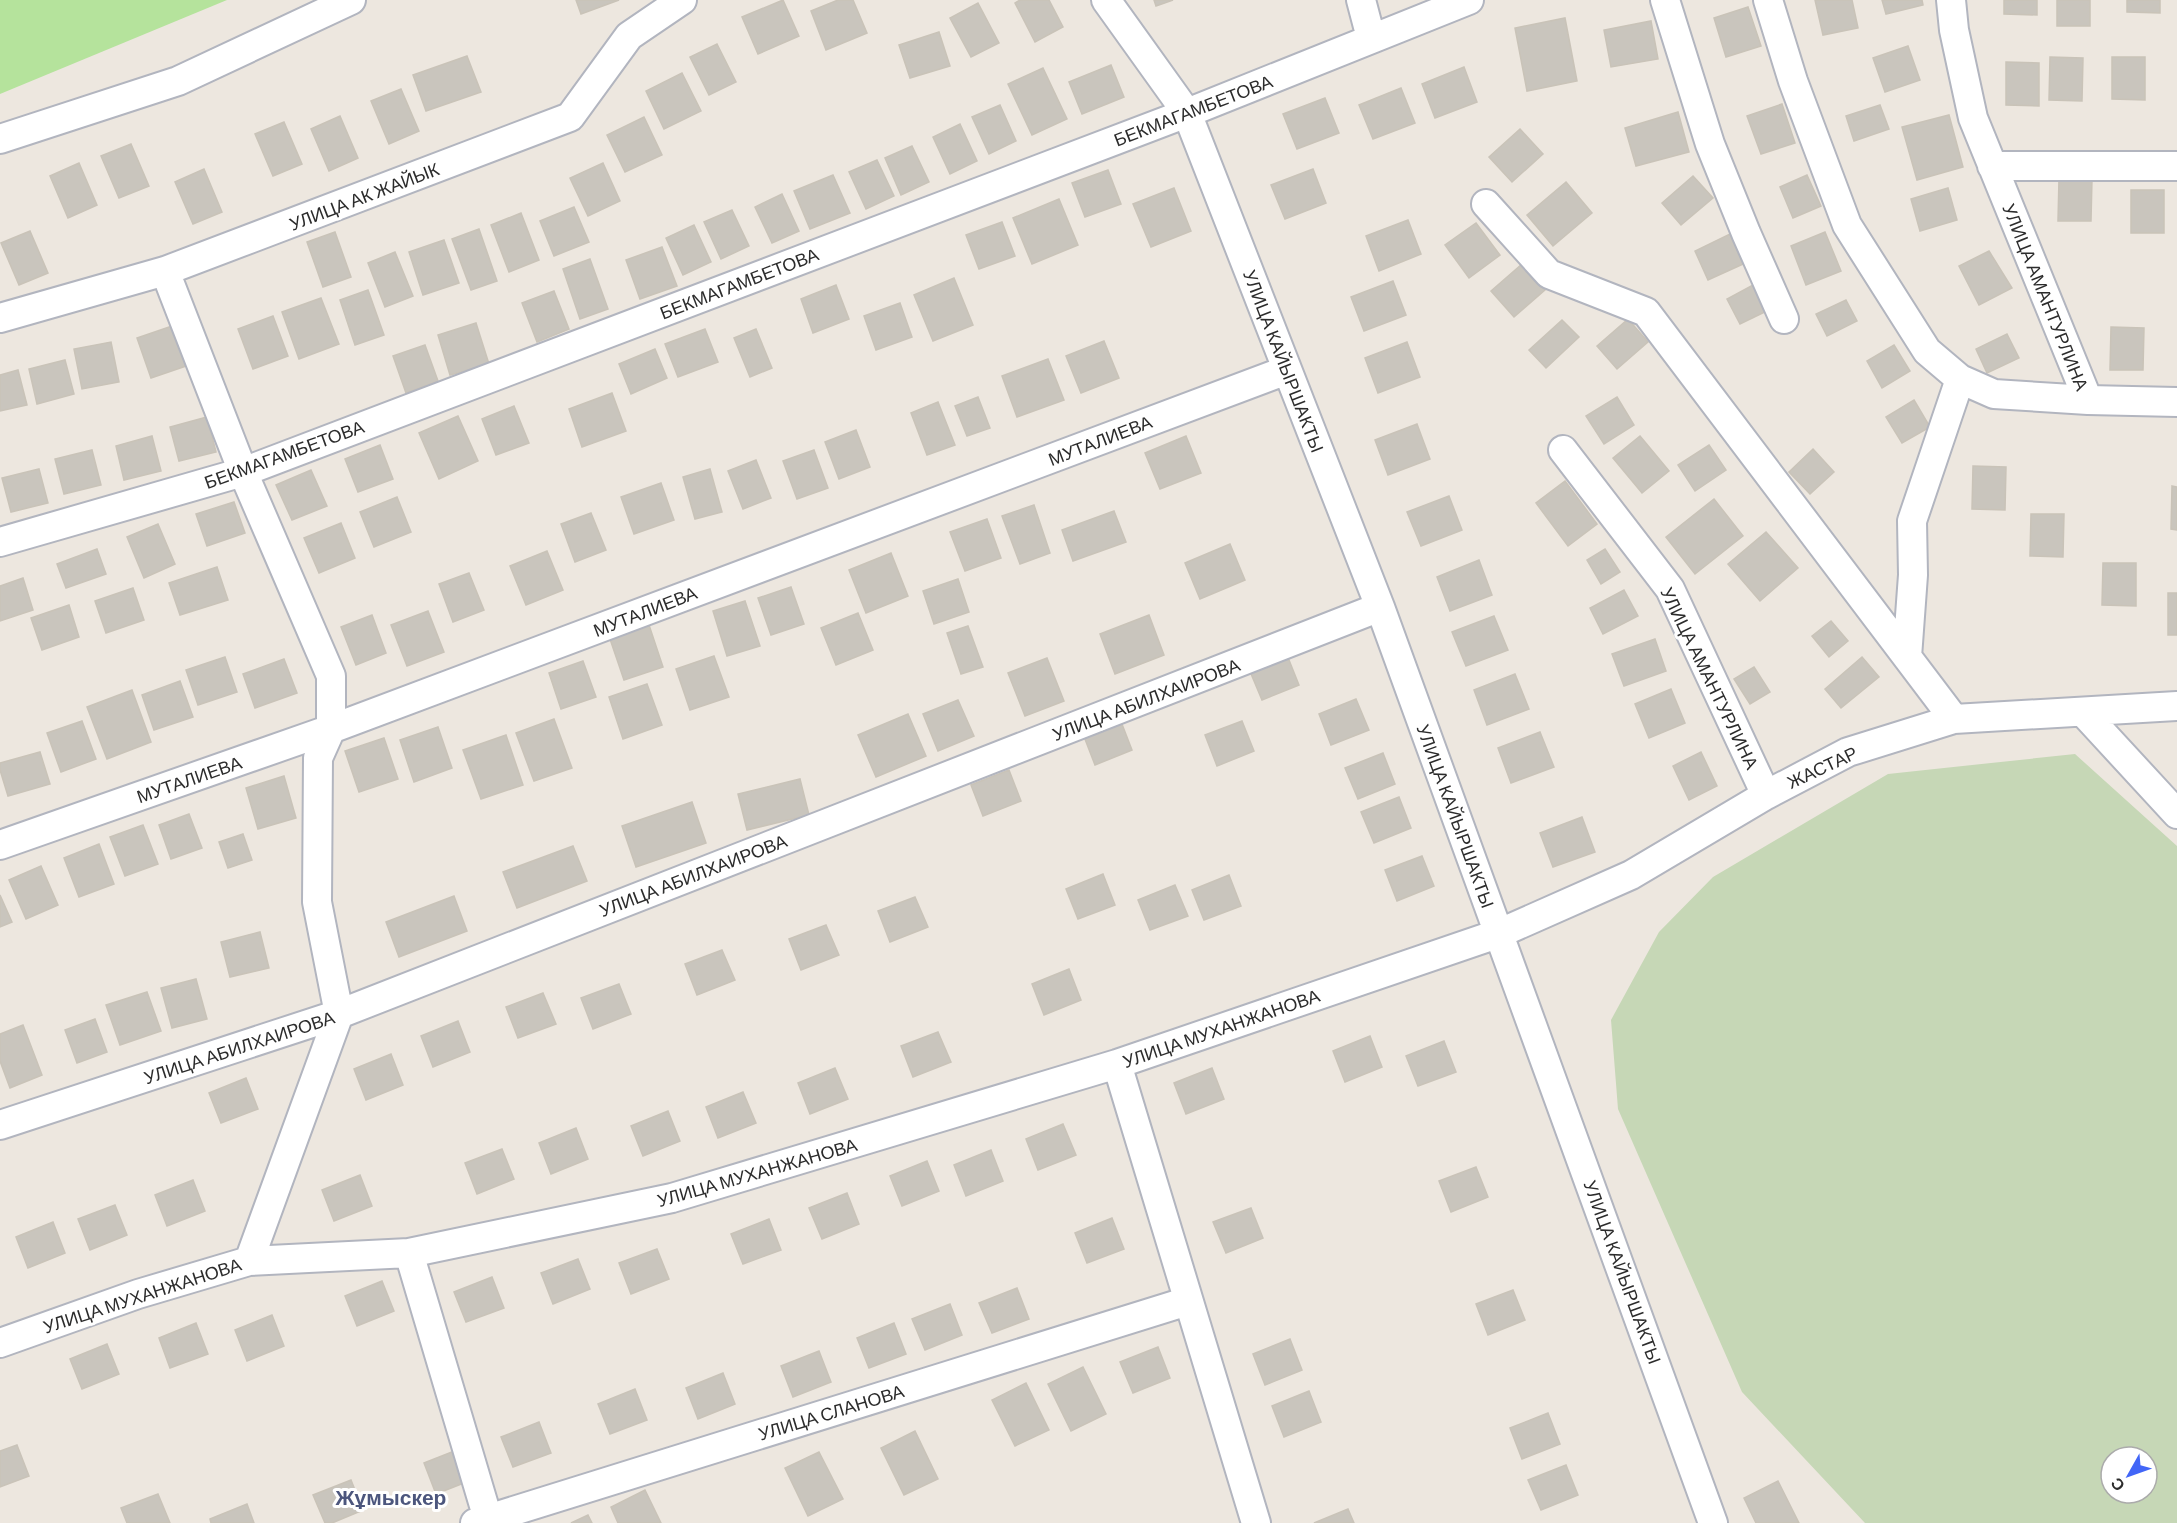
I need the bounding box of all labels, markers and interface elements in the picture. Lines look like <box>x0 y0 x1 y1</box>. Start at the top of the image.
street label: БЕКМАГАМБЕТОВА <box>1111 70 1275 150</box>
street label: УЛИЦА АК ЖАЙЫК <box>286 157 442 235</box>
street label: УЛИЦА АМАНТУРЛИНА <box>1998 200 2094 394</box>
street label: БЕКМАГАМБЕТОВА <box>657 243 821 323</box>
street label: УЛИЦА КАЙЫРШАКТЫ <box>1239 267 1329 455</box>
street label: МУТАЛИЕВА <box>1045 410 1155 470</box>
street label: БЕКМАГАМБЕТОВА <box>201 415 367 493</box>
street label: МУТАЛИЕВА <box>590 581 700 641</box>
street label: УЛИЦА АМАНТУРЛИНА <box>1656 583 1764 773</box>
street label: УЛИЦА АБИЛХАИРОВА <box>1049 653 1243 745</box>
street label: УЛИЦА КАЙЫРШАКТЫ <box>1413 721 1499 911</box>
street label: ЖАСТАР <box>1783 741 1861 793</box>
street label: МУТАЛИЕВА <box>134 751 244 807</box>
street label: УЛИЦА АБИЛХАИРОВА <box>596 829 790 921</box>
street label: УЛИЦА МУХАНЖАНОВА <box>1120 984 1322 1072</box>
street label: УЛИЦА АБИЛХАИРОВА <box>141 1006 337 1088</box>
street label: УЛИЦА МУХАНЖАНОВА <box>654 1133 860 1211</box>
street label: УЛИЦА КАЙЫРШАКТЫ <box>1580 1177 1666 1367</box>
street label: УЛИЦА МУХАНЖАНОВА <box>40 1253 244 1337</box>
street label: УЛИЦА СЛАНОВА <box>756 1379 906 1445</box>
north arrow <box>2099 1445 2159 1505</box>
text: С <box>2106 1474 2128 1495</box>
district label: Жұмыскер <box>335 1484 446 1509</box>

